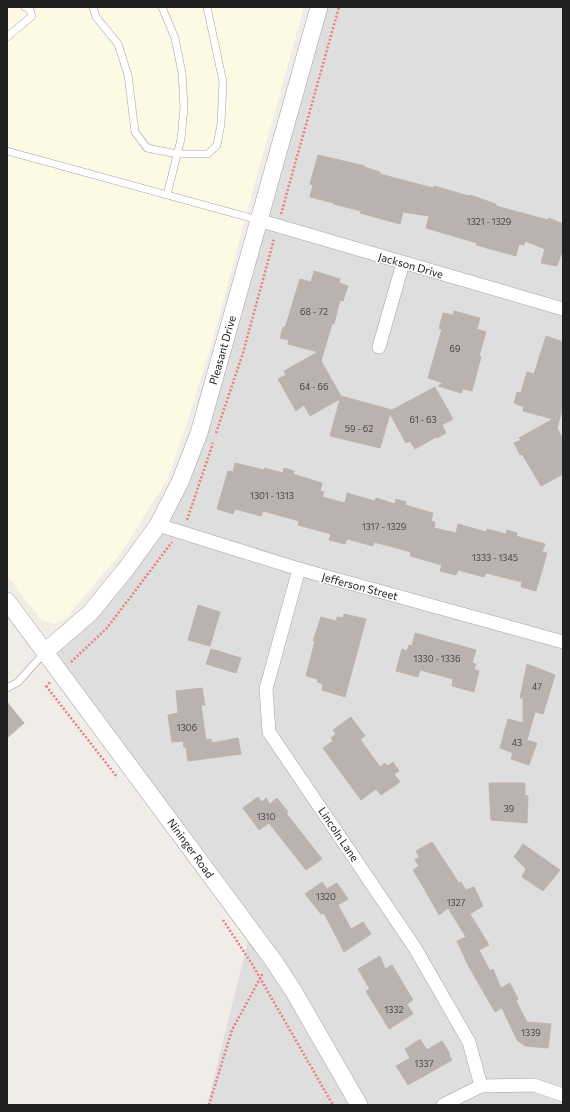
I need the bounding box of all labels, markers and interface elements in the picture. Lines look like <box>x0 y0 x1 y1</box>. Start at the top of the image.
house number: 1321 - 1329 <box>467 216 511 227</box>
street label: Jackson Drive <box>377 250 445 281</box>
house number: 68 - 72 <box>300 306 328 317</box>
street label: Pleasant Drive <box>206 314 238 386</box>
house number: 69 <box>450 343 460 354</box>
house number: 64 - 66 <box>299 381 329 392</box>
house number: 61 - 63 <box>409 414 437 425</box>
house number: 59 - 62 <box>345 423 373 434</box>
house number: 1301 - 1313 <box>250 490 294 501</box>
house number: 1317 - 1329 <box>362 521 406 532</box>
house number: 1333 - 1345 <box>472 552 518 563</box>
street label: Jefferson Street <box>320 570 400 603</box>
house number: 1330 - 1336 <box>414 653 460 664</box>
house number: 47 <box>532 681 542 692</box>
house number: 1306 <box>177 722 197 733</box>
house number: 43 <box>512 737 522 748</box>
house number: 39 <box>504 803 514 814</box>
street label: Lincoln Lane <box>316 804 362 864</box>
house number: 1310 <box>257 811 275 822</box>
street label: Nininger Road <box>165 816 217 880</box>
house number: 1320 <box>316 891 336 902</box>
house number: 1327 <box>447 897 466 908</box>
house number: 1332 <box>384 1004 404 1015</box>
house number: 1339 <box>521 1027 541 1038</box>
house number: 1337 <box>415 1058 434 1069</box>

